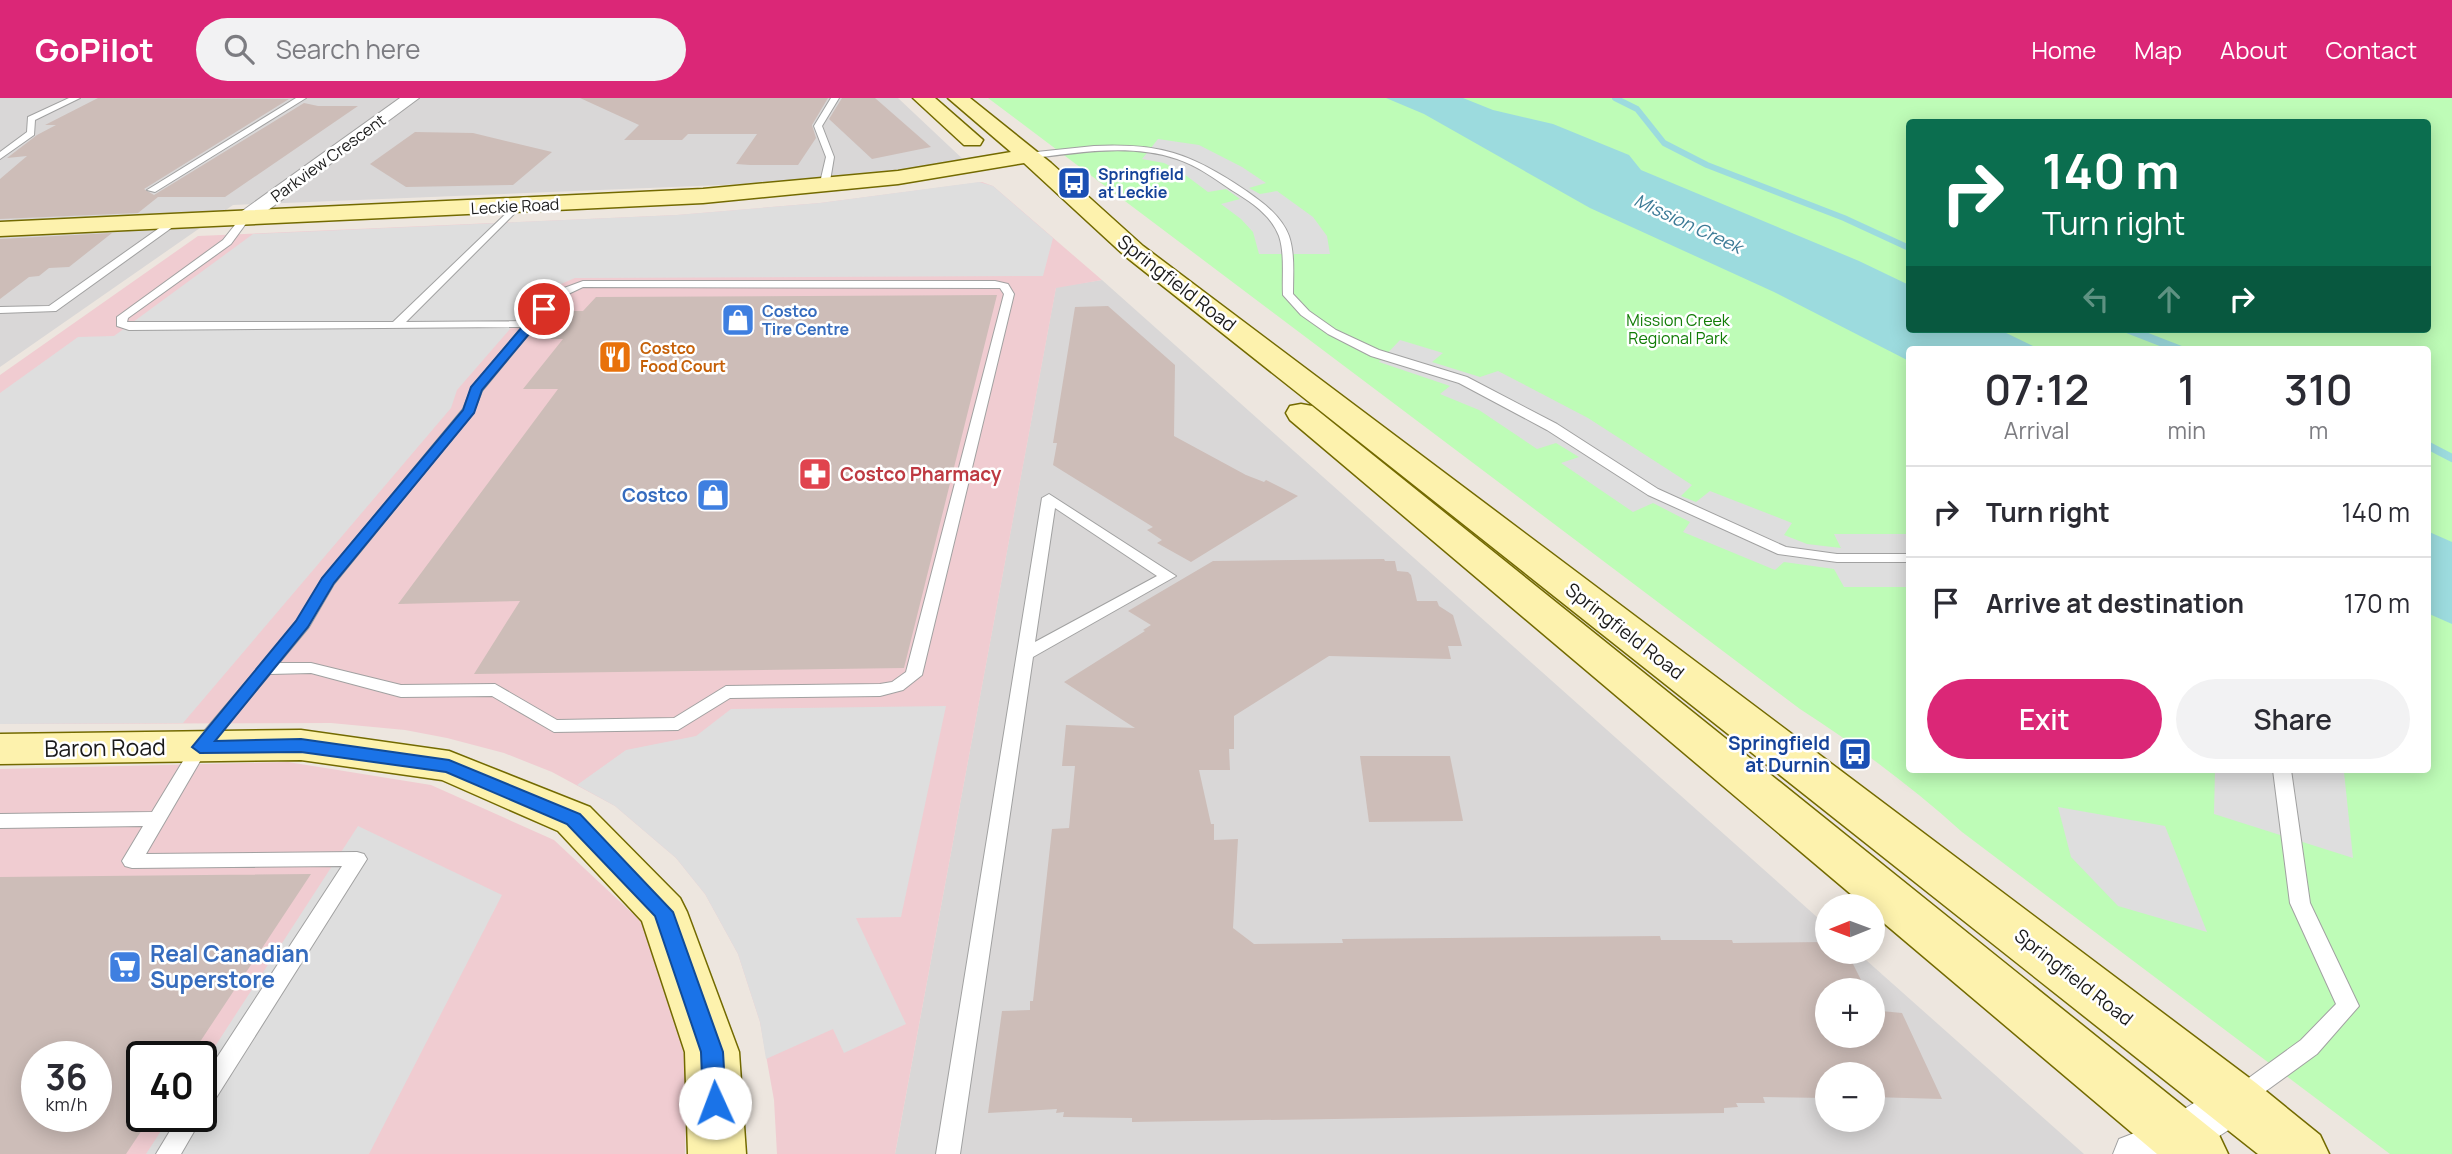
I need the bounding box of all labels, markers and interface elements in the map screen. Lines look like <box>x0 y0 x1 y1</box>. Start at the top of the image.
search box <box>196 18 686 81</box>
text: GoPilot <box>35 27 154 72</box>
icon: search <box>220 30 258 68</box>
text: Search here <box>276 31 420 67</box>
text: Home <box>2031 33 2096 66</box>
text: Map <box>2134 33 2182 66</box>
text: About <box>2220 33 2288 66</box>
text: Contact <box>2326 33 2417 66</box>
street label: Parkview Crescent <box>266 109 390 207</box>
text: 140 m <box>2042 137 2179 204</box>
icon: right <box>1927 147 2018 238</box>
place label: Springfield at Leckie <box>1098 163 1184 203</box>
bus stop icon: Springfield at Leckie <box>1055 164 1093 202</box>
water label: Mission Creek <box>1631 188 1749 260</box>
street label: Leckie Road <box>470 193 560 219</box>
text: Turn right <box>2042 201 2185 245</box>
street label: Springfield Road <box>1112 228 1242 338</box>
pin <box>514 279 574 339</box>
icon: left <box>2077 280 2115 318</box>
icon: ahead <box>2150 280 2188 318</box>
icon: right <box>2223 280 2261 318</box>
icon: arrive <box>525 290 563 328</box>
place label: Costco Tire Centre <box>762 300 850 340</box>
shop icon: Costco Tire Centre <box>719 301 757 339</box>
park label: Mission Creek Regional Park <box>1626 309 1731 349</box>
place label: Costco Food Court <box>640 337 726 377</box>
restaurant icon: Costco Food Court <box>596 338 634 376</box>
text: 07:12 <box>1984 360 2089 418</box>
text: 1 <box>2178 360 2196 418</box>
text: 310 <box>2284 360 2353 418</box>
text: Arrival <box>2004 414 2070 446</box>
text: min <box>2167 414 2206 446</box>
text: m <box>2309 414 2328 446</box>
pharmacy icon: Costco Pharmacy <box>796 455 834 493</box>
place label: Costco Pharmacy <box>840 461 1002 487</box>
shop icon: Costco <box>694 476 732 514</box>
place label: Costco <box>622 482 688 508</box>
icon: right <box>1927 493 1965 531</box>
text: Turn right <box>1986 494 2110 530</box>
text: 140 m <box>2341 494 2410 530</box>
street label: Springfield Road <box>1560 576 1690 686</box>
icon: arrive <box>1927 584 1965 622</box>
text: Arrive at destination <box>1986 585 2244 621</box>
text: 170 m <box>2344 585 2410 621</box>
button: Exit <box>1927 679 2162 759</box>
button: Share <box>2176 679 2410 759</box>
street label: Baron Road <box>44 730 166 764</box>
place label: Springfield at Durnin <box>1728 730 1830 778</box>
bus stop icon: Springfield at Durnin <box>1836 735 1874 773</box>
north arrow <box>1815 894 1885 964</box>
map controls <box>1815 894 1885 1132</box>
street label: Springfield Road <box>2009 922 2139 1032</box>
place label: Real Canadian Superstore <box>150 937 309 995</box>
supermarket icon: Real Canadian Superstore <box>106 948 144 986</box>
button: + <box>1815 978 1885 1048</box>
speed limit sign: 40 <box>126 1041 217 1132</box>
text: 36 <box>45 1053 88 1101</box>
button: − <box>1815 1062 1885 1132</box>
position arrow <box>678 1066 752 1140</box>
text: km/h <box>46 1092 87 1116</box>

